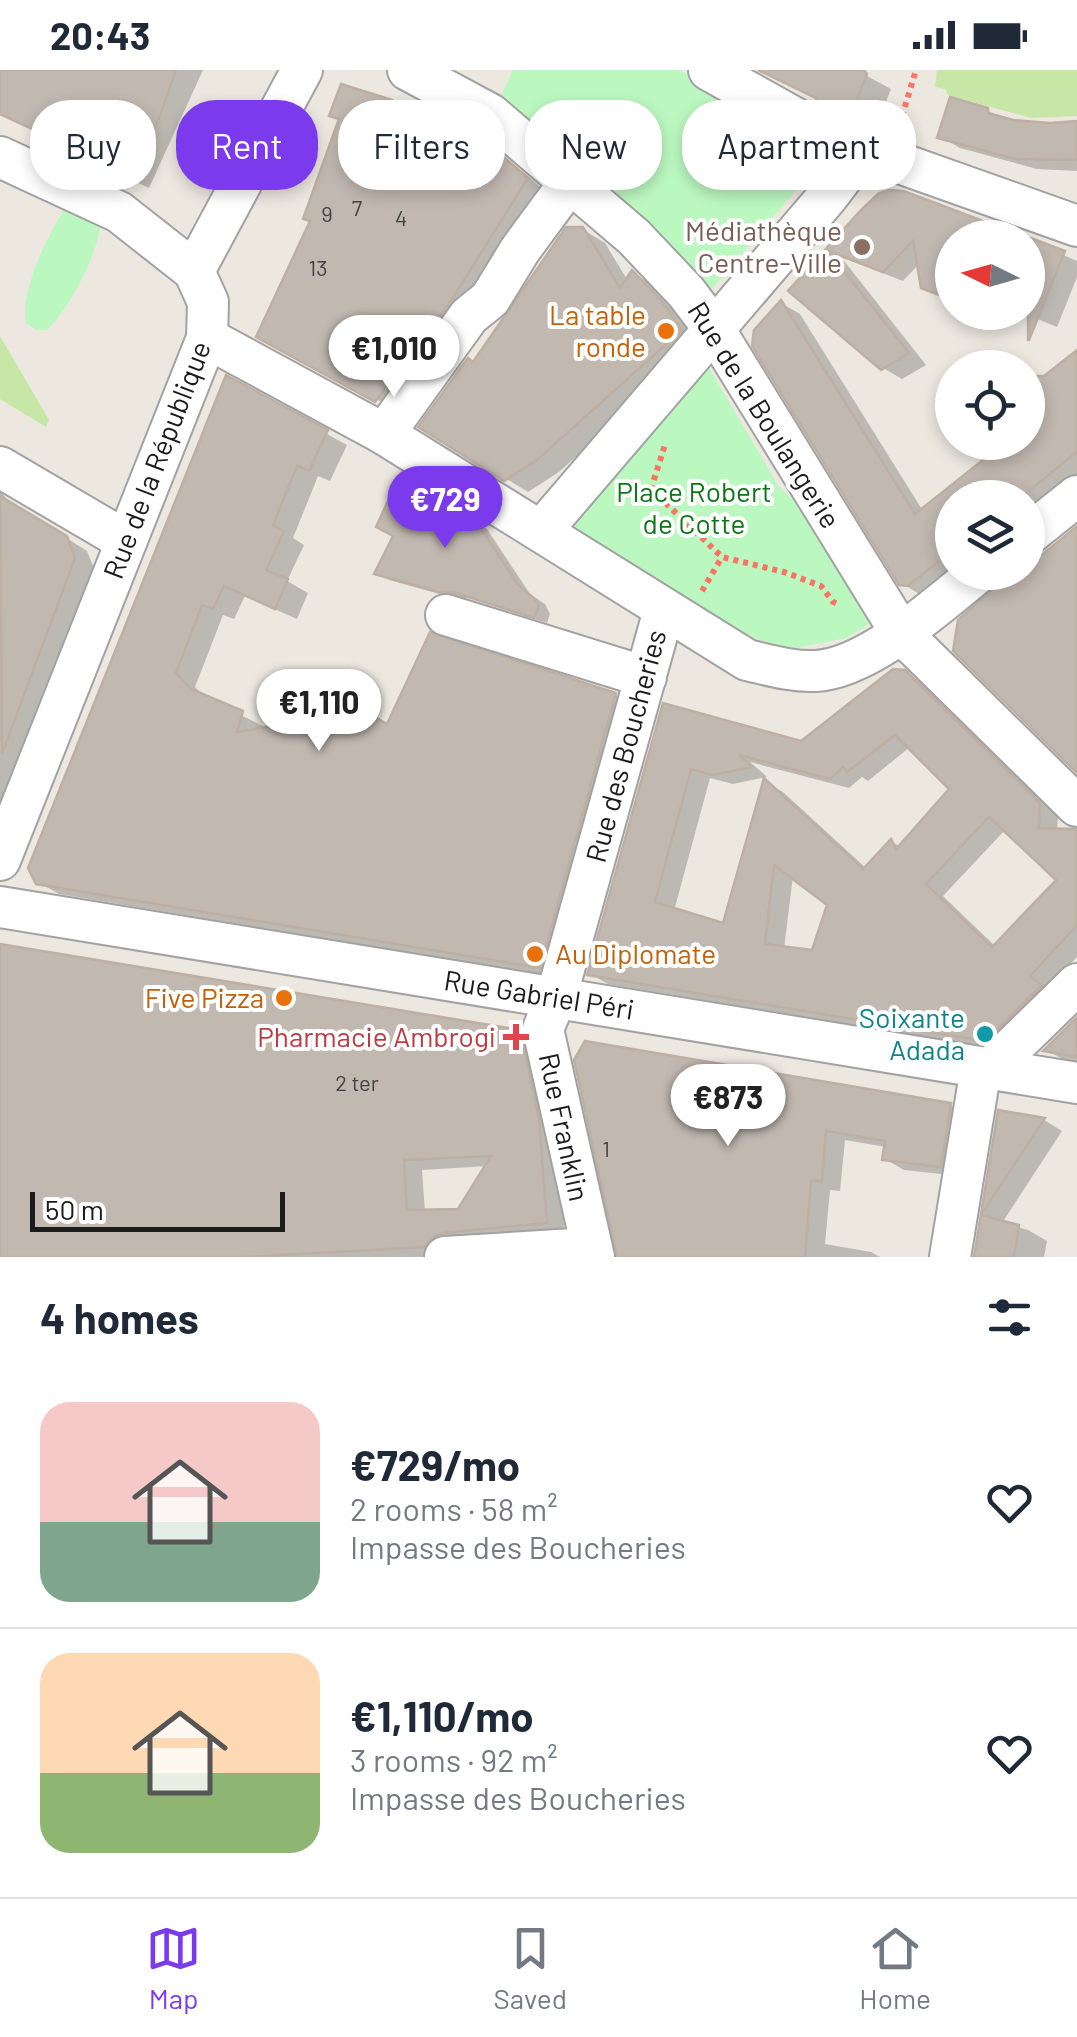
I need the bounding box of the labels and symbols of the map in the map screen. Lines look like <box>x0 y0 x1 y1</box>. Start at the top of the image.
house number: 7 <box>352 194 362 220</box>
house number: 9 <box>321 200 333 226</box>
house number: 4 <box>395 204 407 230</box>
place label: Médiathèque Centre-Ville <box>685 213 842 279</box>
north arrow <box>935 220 1045 330</box>
marker: Médiathèque Centre-Ville <box>851 236 873 258</box>
house number: 13 <box>308 254 328 280</box>
street label: Rue de la Boulangerie <box>681 295 848 534</box>
place label: La table ronde <box>549 297 646 363</box>
pin: €1,010 <box>313 315 475 400</box>
marker: La table ronde <box>655 320 677 342</box>
street label: Rue de la République <box>95 336 217 583</box>
pin: €729 <box>386 466 504 551</box>
park label: Place Robert de Cotte <box>616 474 772 540</box>
street label: Rue des Boucheries <box>578 626 672 866</box>
pin: €1,110 <box>238 669 400 754</box>
place label: Au Diplomate <box>555 936 716 970</box>
marker: Au Diplomate <box>524 943 546 965</box>
street label: Rue Gabriel Péri <box>442 962 637 1026</box>
place label: Five Pizza <box>145 980 264 1014</box>
marker: Five Pizza <box>273 987 295 1009</box>
place label: Soixante Adada <box>859 1000 965 1066</box>
place label: Pharmacie Ambrogi <box>257 1019 496 1053</box>
marker: Soixante Adada <box>974 1023 996 1045</box>
marker: Pharmacie Ambrogi <box>505 1026 527 1048</box>
street label: Rue Franklin <box>533 1050 597 1204</box>
pin: €873 <box>669 1064 787 1149</box>
house number: 2 ter <box>335 1069 379 1095</box>
house number: 1 <box>602 1135 610 1161</box>
scale bar <box>30 1187 285 1232</box>

